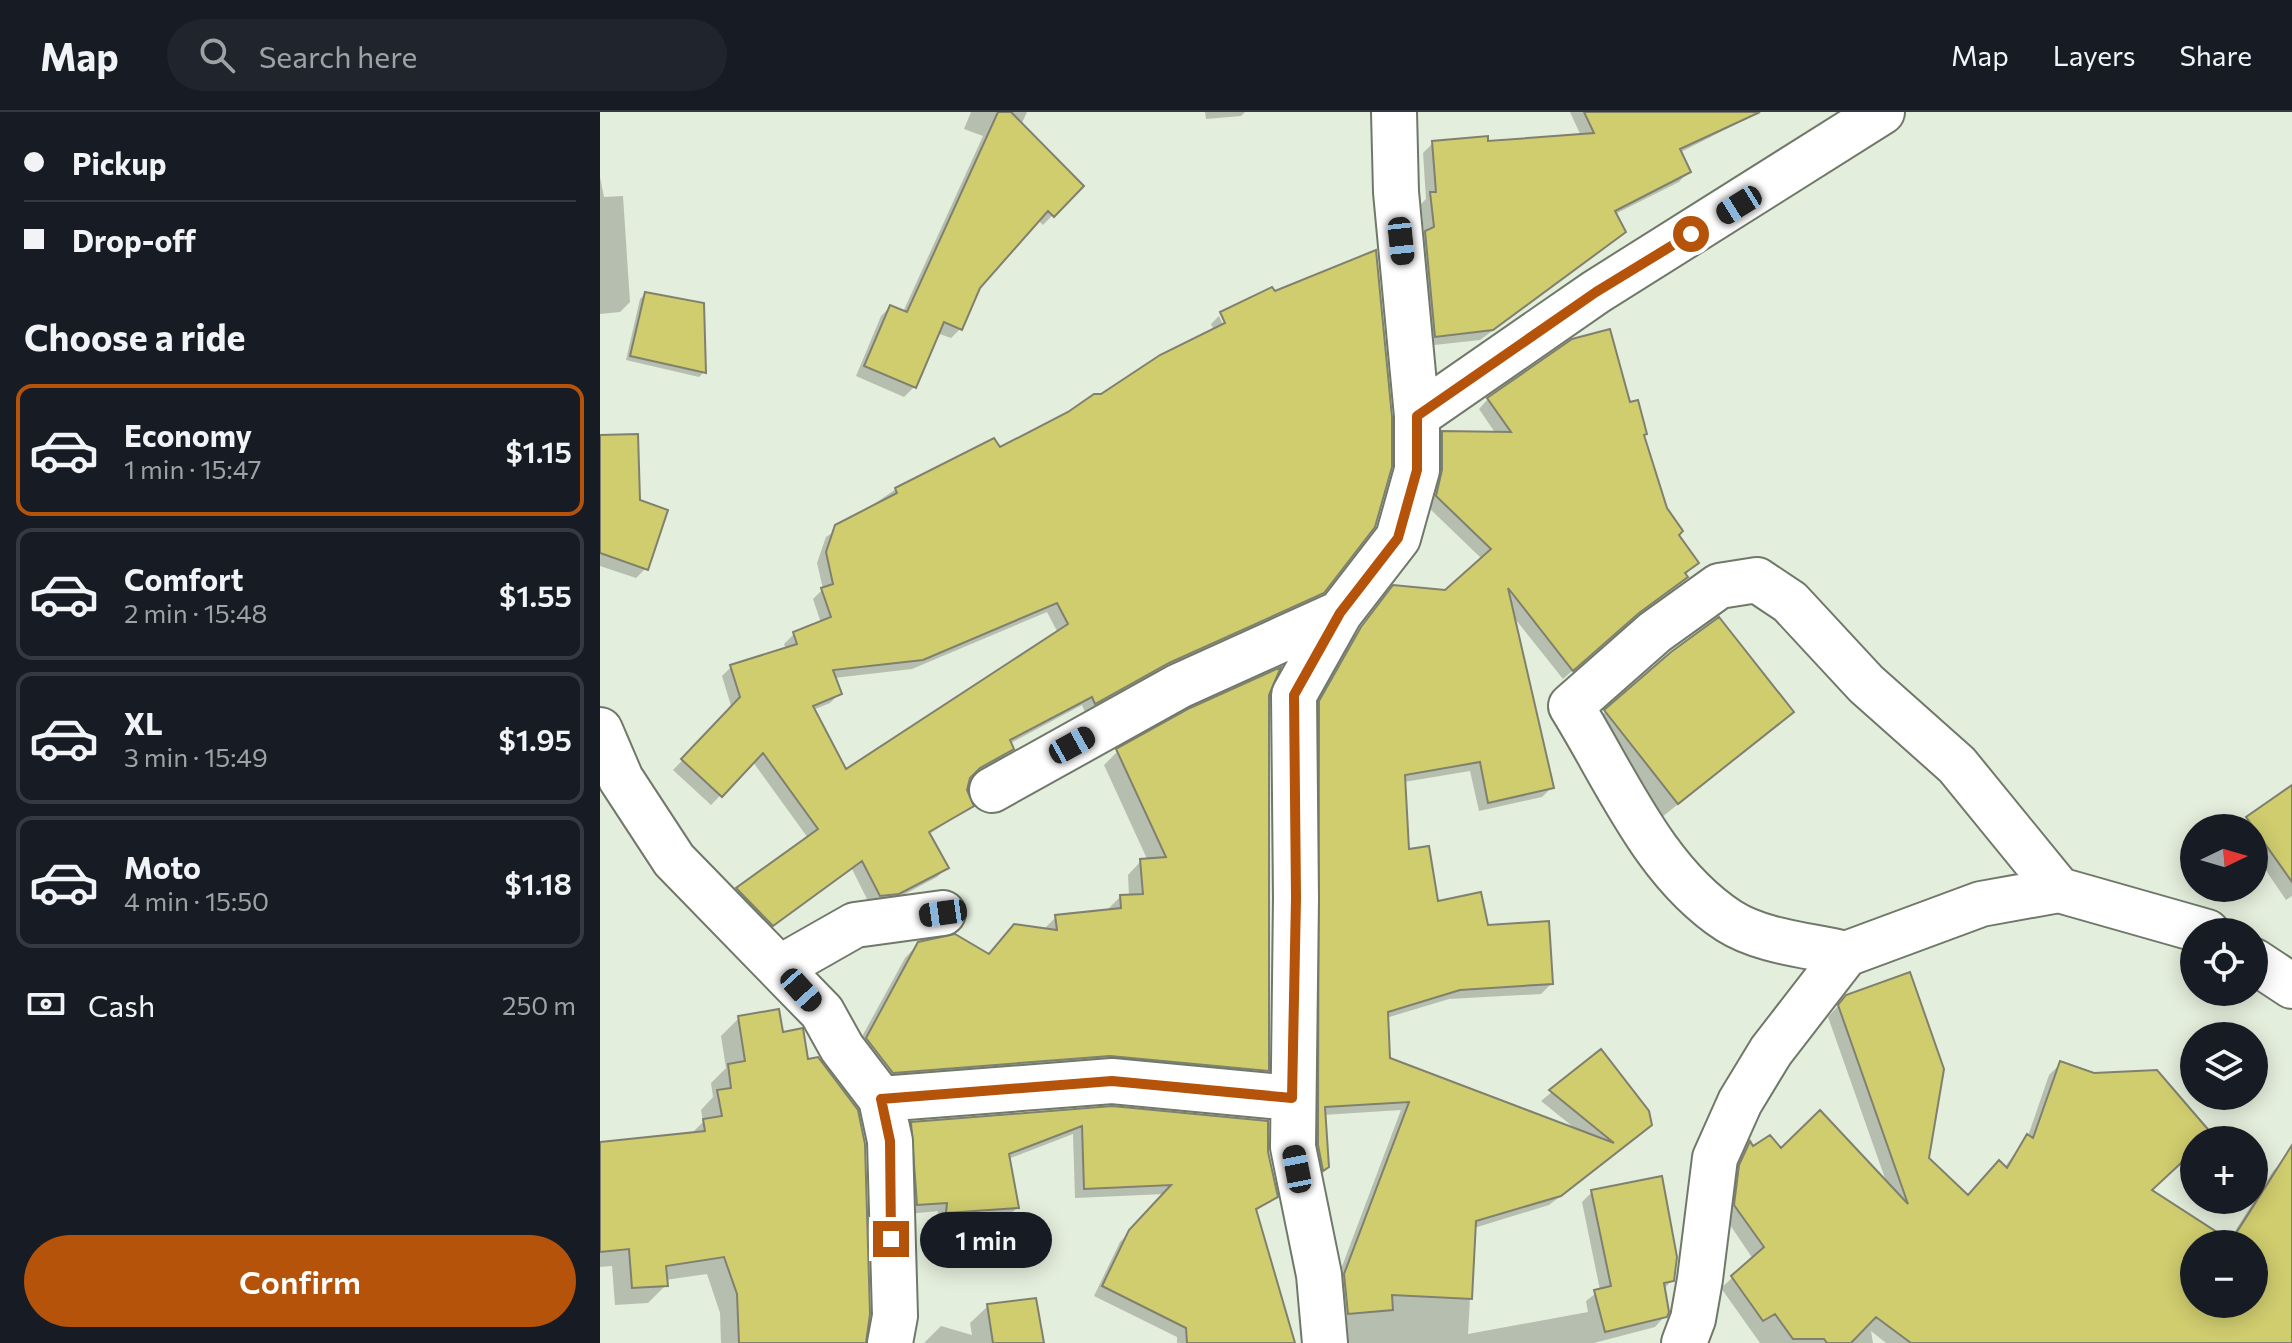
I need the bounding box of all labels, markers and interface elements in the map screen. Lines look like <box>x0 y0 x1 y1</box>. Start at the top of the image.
search box <box>167 19 727 91</box>
text: Map <box>40 32 119 79</box>
icon: search <box>195 33 239 77</box>
text: Search here <box>259 37 417 74</box>
text: Map <box>1951 38 2009 72</box>
text: Layers <box>2053 38 2135 72</box>
text: Share <box>2179 38 2252 72</box>
text: Pickup <box>72 144 166 181</box>
car <box>1712 182 1766 228</box>
car <box>1387 216 1415 266</box>
route start <box>1673 216 1709 252</box>
text: Drop-off <box>72 221 196 258</box>
text: Choose a ride <box>24 314 245 358</box>
icon: car <box>28 414 100 486</box>
text: Economy <box>124 416 252 453</box>
text: $1.15 <box>505 432 572 469</box>
text: 1 min · 15:47 <box>124 453 261 484</box>
icon: car <box>28 558 100 630</box>
text: Comfort <box>124 560 243 597</box>
text: $1.55 <box>499 576 572 613</box>
text: 2 min · 15:48 <box>124 597 267 628</box>
icon: car <box>28 702 100 774</box>
text: XL <box>124 704 163 741</box>
text: $1.95 <box>499 720 572 757</box>
car <box>1045 723 1099 767</box>
text: 3 min · 15:49 <box>124 741 268 772</box>
north arrow <box>2180 814 2268 902</box>
map controls <box>2180 814 2268 1318</box>
icon: car <box>28 846 100 918</box>
text: Moto <box>124 848 201 885</box>
text: $1.18 <box>504 864 572 901</box>
text: 4 min · 15:50 <box>124 885 269 916</box>
car <box>918 898 968 928</box>
button: locate <box>2180 918 2268 1006</box>
car <box>776 964 826 1016</box>
icon: cash <box>24 982 68 1026</box>
text: Cash <box>88 986 155 1023</box>
text: 250 m <box>502 989 576 1020</box>
button: layers <box>2180 1022 2268 1110</box>
button: + <box>2180 1126 2268 1214</box>
car <box>1281 1143 1313 1195</box>
callout: 1 min <box>919 1211 1051 1267</box>
route end <box>873 1221 909 1257</box>
text: 1 min <box>955 1224 1017 1255</box>
button: − <box>2180 1230 2268 1318</box>
button: Confirm <box>24 1235 576 1327</box>

